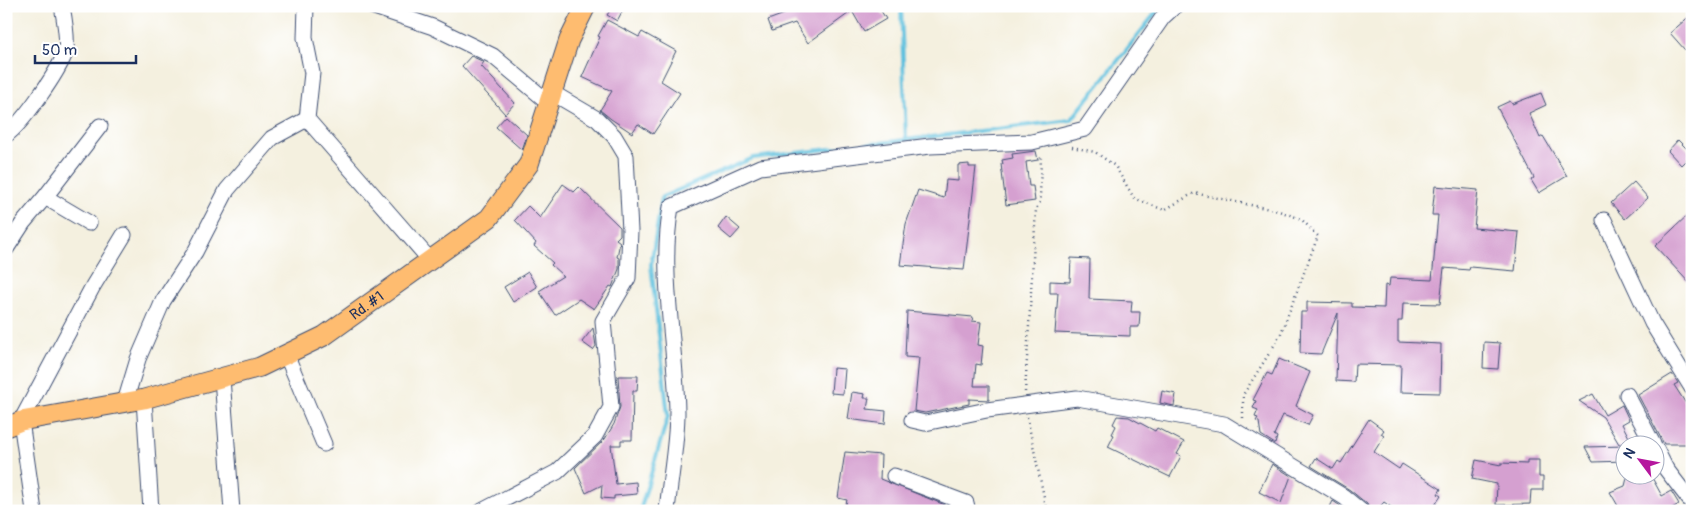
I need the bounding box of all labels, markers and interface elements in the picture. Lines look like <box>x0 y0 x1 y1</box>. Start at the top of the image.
scale bar <box>35 32 136 64</box>
text: 50 m <box>42 41 77 60</box>
street label: Rd. #1 <box>346 287 388 324</box>
north arrow <box>1616 434 1666 484</box>
text: N <box>1620 445 1639 462</box>

